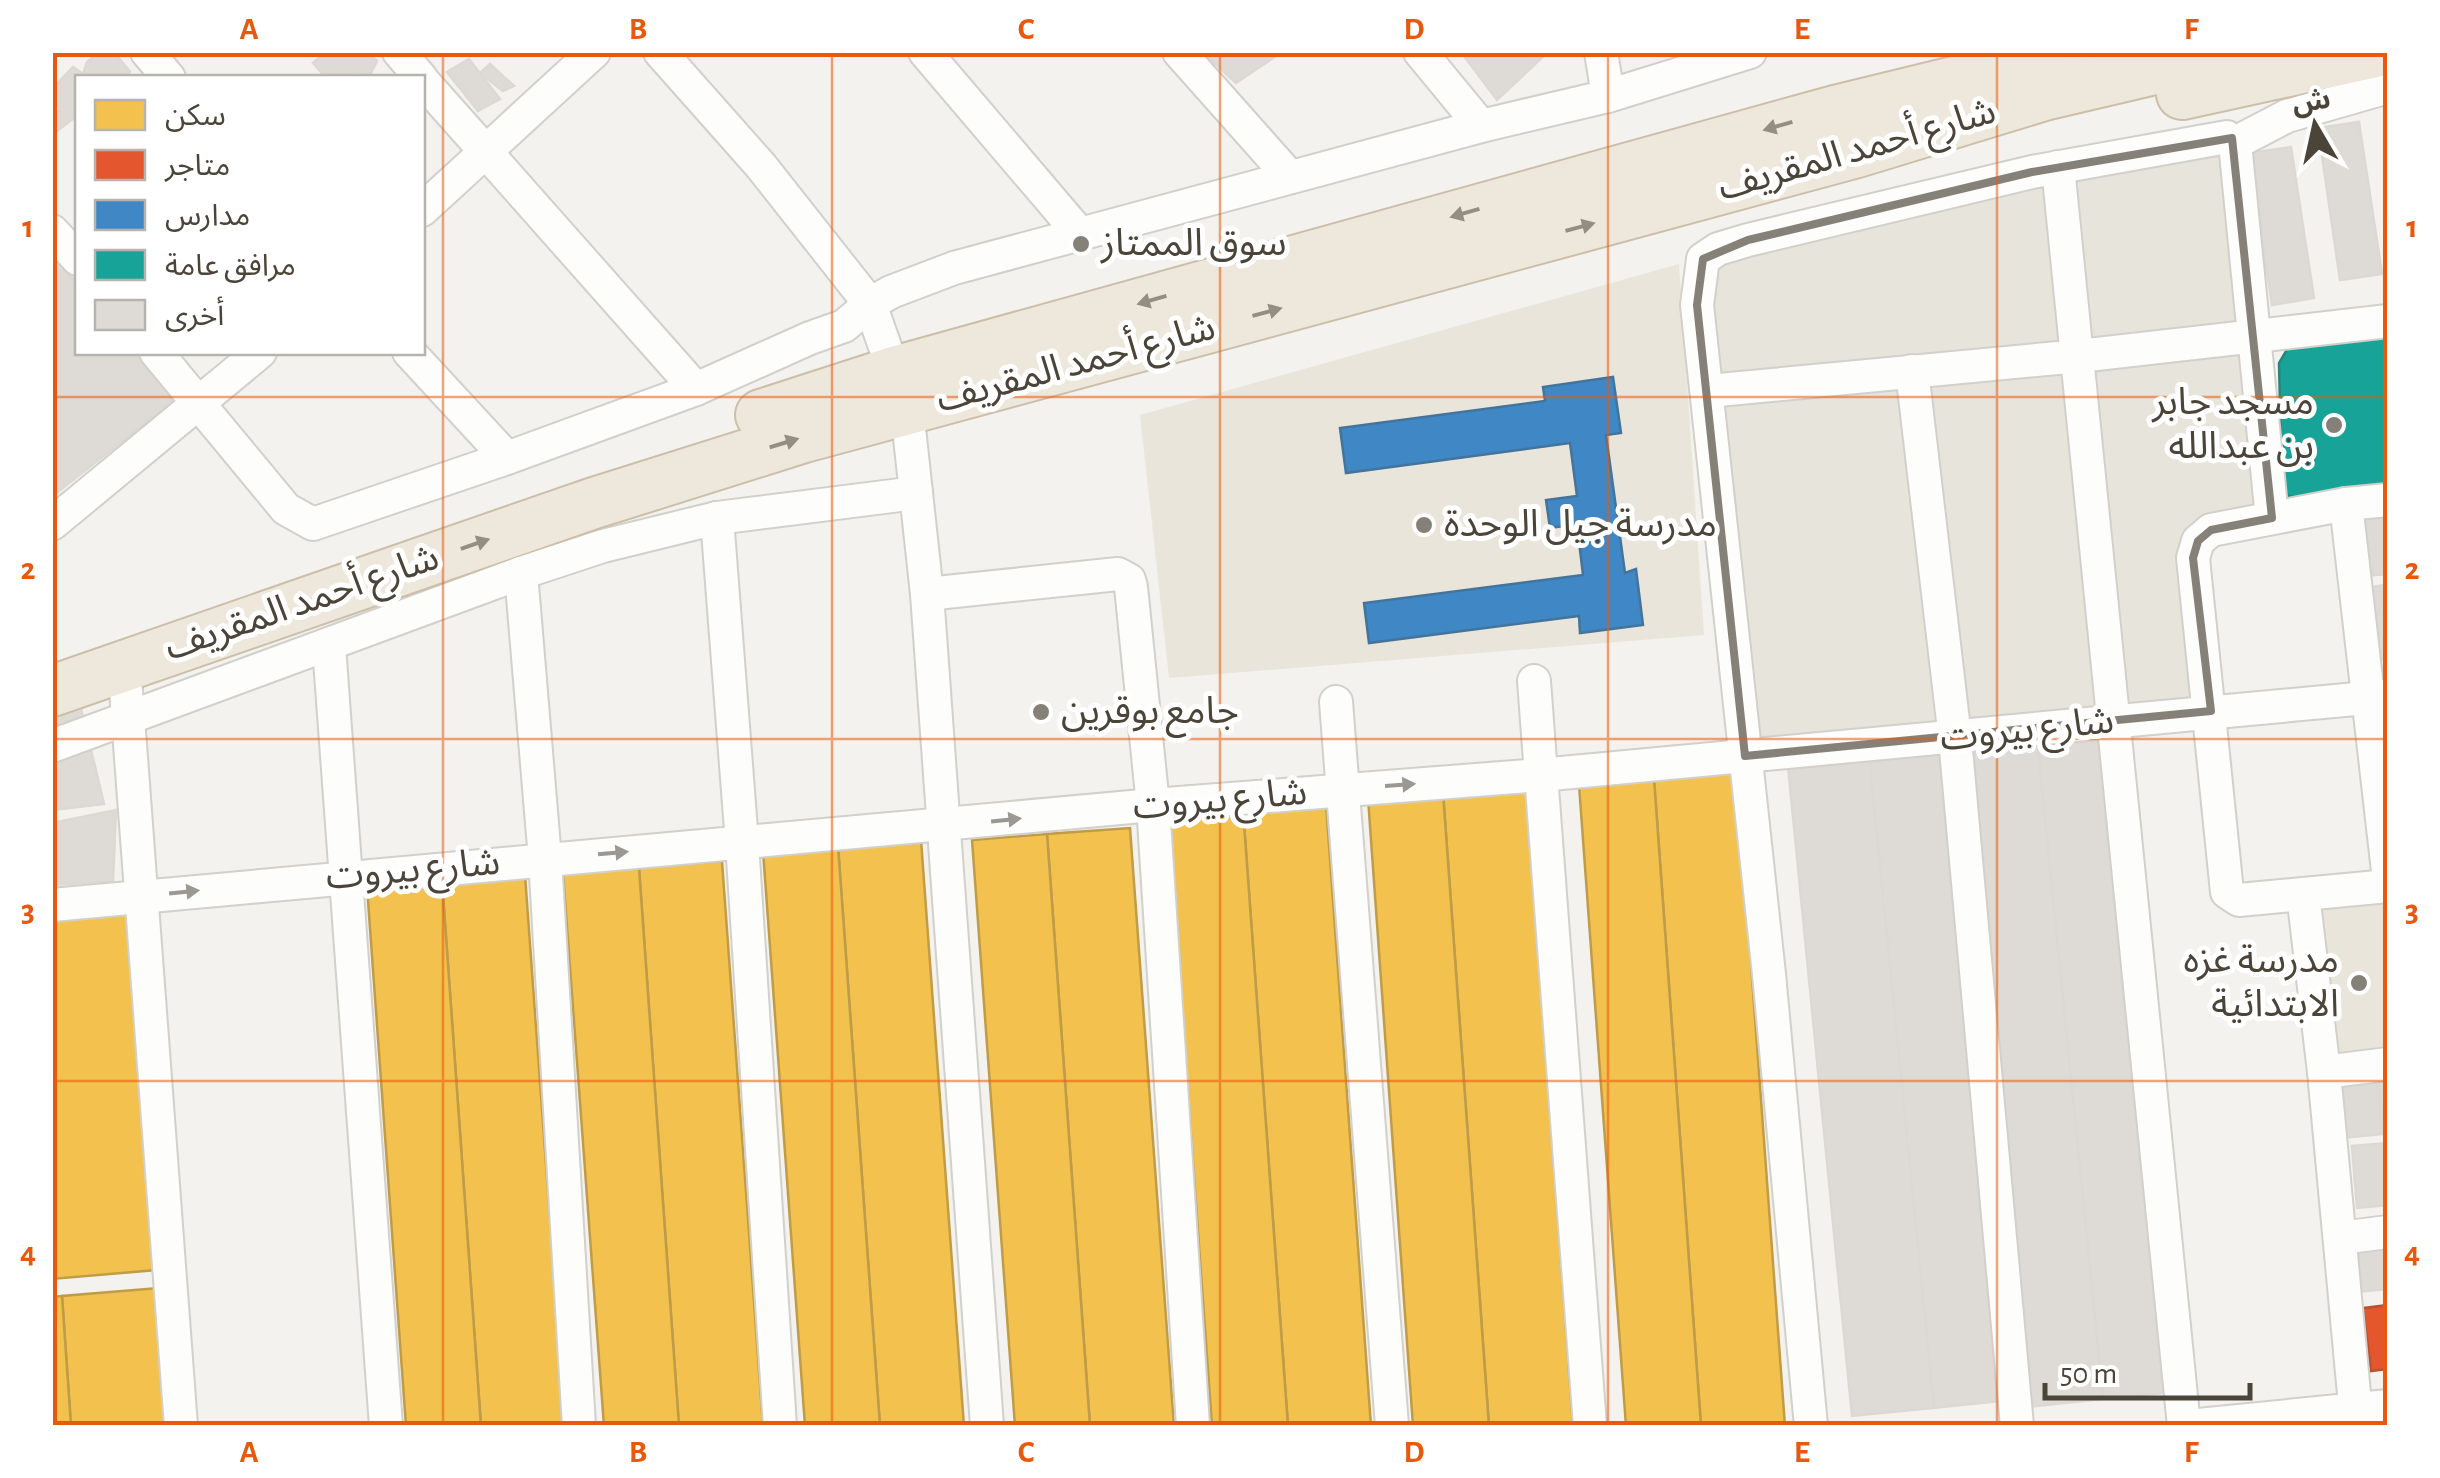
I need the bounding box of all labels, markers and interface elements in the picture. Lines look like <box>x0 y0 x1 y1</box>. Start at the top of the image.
text: A <box>239 13 259 45</box>
text: B <box>629 13 647 45</box>
text: C <box>1018 13 1035 45</box>
text: D <box>1404 13 1425 45</box>
text: E <box>1794 13 1810 45</box>
text: F <box>2184 13 2200 45</box>
legend <box>75 75 425 355</box>
north arrow <box>2265 75 2365 175</box>
text: ش <box>2290 85 2333 119</box>
street label: شارع أحمد المقريف <box>1712 87 2002 215</box>
text: سكن <box>165 101 226 132</box>
one-way arrow <box>1762 119 1793 135</box>
text: متاجر <box>164 151 230 182</box>
text: مدارس <box>165 201 250 232</box>
one-way arrow <box>1449 206 1480 222</box>
text: 1 <box>22 211 34 243</box>
text: 1 <box>2406 211 2418 243</box>
one-way arrow <box>1565 219 1596 235</box>
place label: سوق الممتاز <box>1100 225 1286 264</box>
marker: سوق الممتاز <box>1070 233 1092 255</box>
text: مرافق عامة <box>165 251 296 283</box>
one-way arrow <box>1136 293 1167 308</box>
text: أخرى <box>165 296 224 332</box>
street label: شارع أحمد المقريف <box>931 303 1221 426</box>
one-way arrow <box>1252 304 1283 320</box>
place label: مسجد جابر بن عبدالله <box>2151 384 2314 467</box>
marker: مسجد جابر بن عبدالله <box>2323 414 2345 436</box>
one-way arrow <box>769 435 800 450</box>
place label: مدرسة جيل الوحدة <box>1444 506 1717 545</box>
marker: مدرسة جيل الوحدة <box>1413 514 1435 536</box>
street label: شارع أحمد المقريف <box>158 533 446 674</box>
one-way arrow <box>461 536 491 551</box>
text: 2 <box>20 553 36 585</box>
text: 2 <box>2404 553 2420 585</box>
place label: جامع بوقرين <box>1061 693 1239 738</box>
marker: جامع بوقرين <box>1030 701 1052 723</box>
street label: شارع بيروت <box>1938 702 2116 765</box>
street label: شارع بيروت <box>1131 773 1309 834</box>
one-way arrow <box>1384 777 1416 793</box>
one-way arrow <box>991 812 1023 828</box>
street label: شارع بيروت <box>324 843 502 904</box>
one-way arrow <box>597 845 629 861</box>
one-way arrow <box>169 883 201 899</box>
text: 3 <box>21 895 35 927</box>
text: 3 <box>2405 895 2419 927</box>
place label: مدرسة غزه الابتدائية <box>2183 942 2339 1024</box>
marker: مدرسة غزه الابتدائية <box>2348 972 2370 994</box>
text: 4 <box>20 1237 36 1269</box>
text: 4 <box>2404 1237 2420 1269</box>
scale bar <box>2045 1338 2250 1400</box>
text: 50 m <box>2060 1359 2117 1389</box>
text: A <box>239 1436 259 1468</box>
text: B <box>629 1436 647 1468</box>
text: C <box>1018 1436 1035 1468</box>
text: D <box>1404 1436 1425 1468</box>
text: E <box>1794 1436 1810 1468</box>
text: F <box>2184 1436 2200 1468</box>

